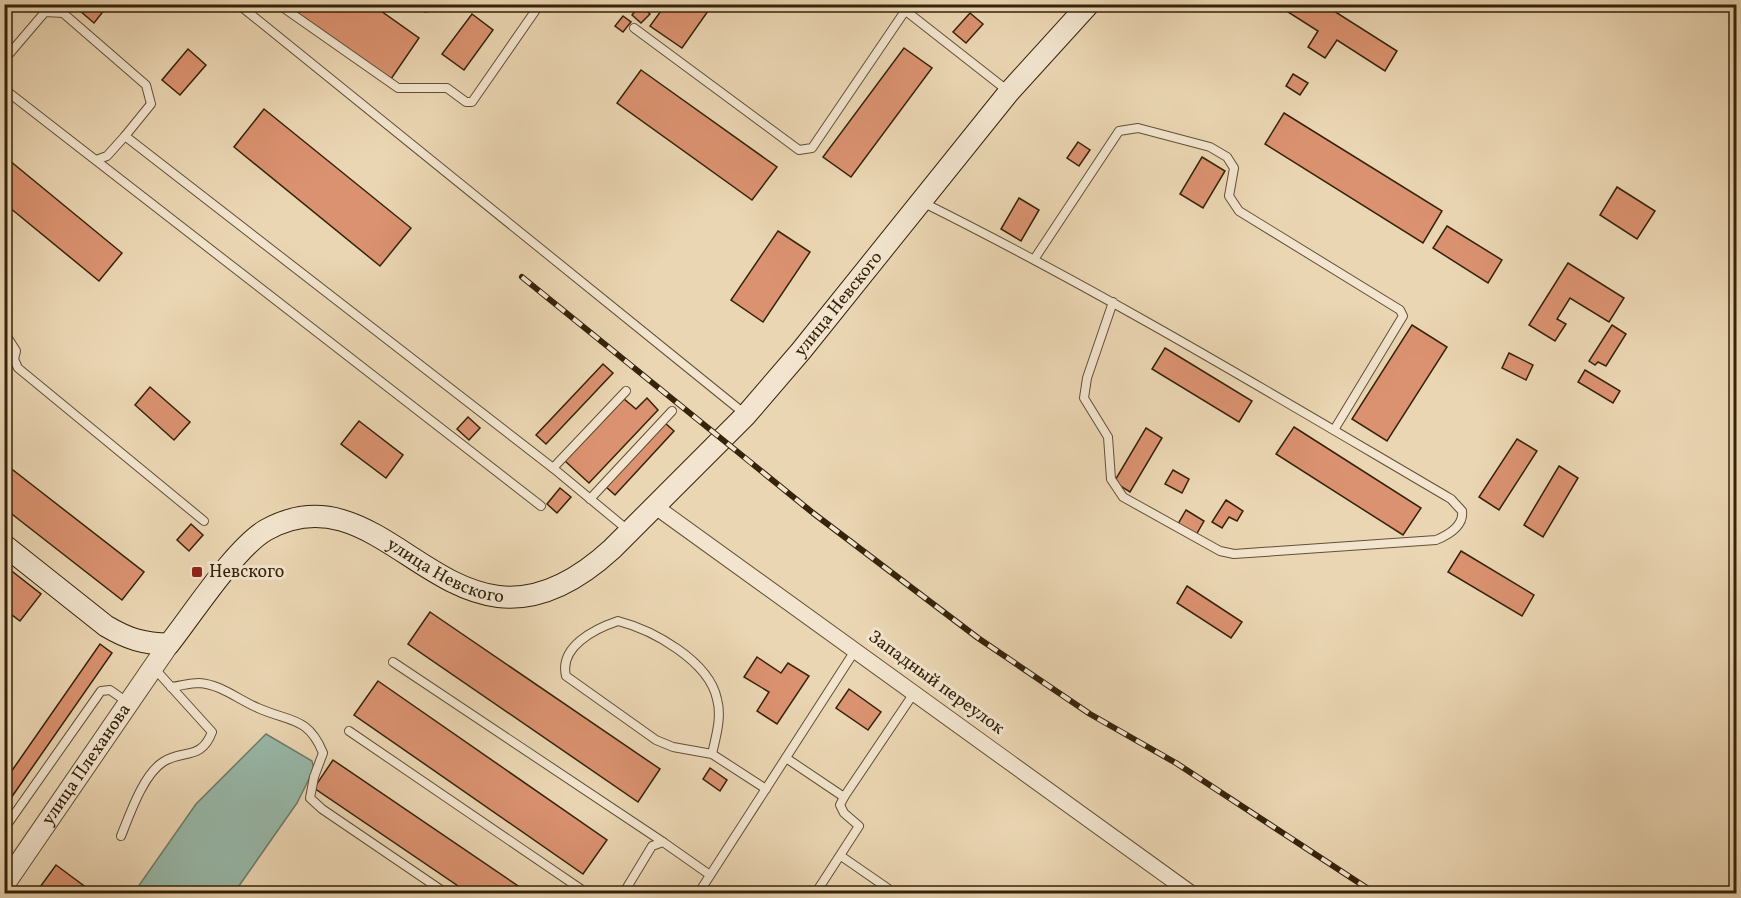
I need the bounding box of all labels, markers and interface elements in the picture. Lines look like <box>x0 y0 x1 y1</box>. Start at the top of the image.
street label: улица Невского <box>788 246 889 363</box>
street label: улица Невского <box>382 532 505 610</box>
place label: Невского <box>209 560 284 585</box>
marker: Невского <box>190 565 204 579</box>
street label: Западный переулок <box>863 625 1010 741</box>
street label: улица Плеханова <box>36 699 137 830</box>

